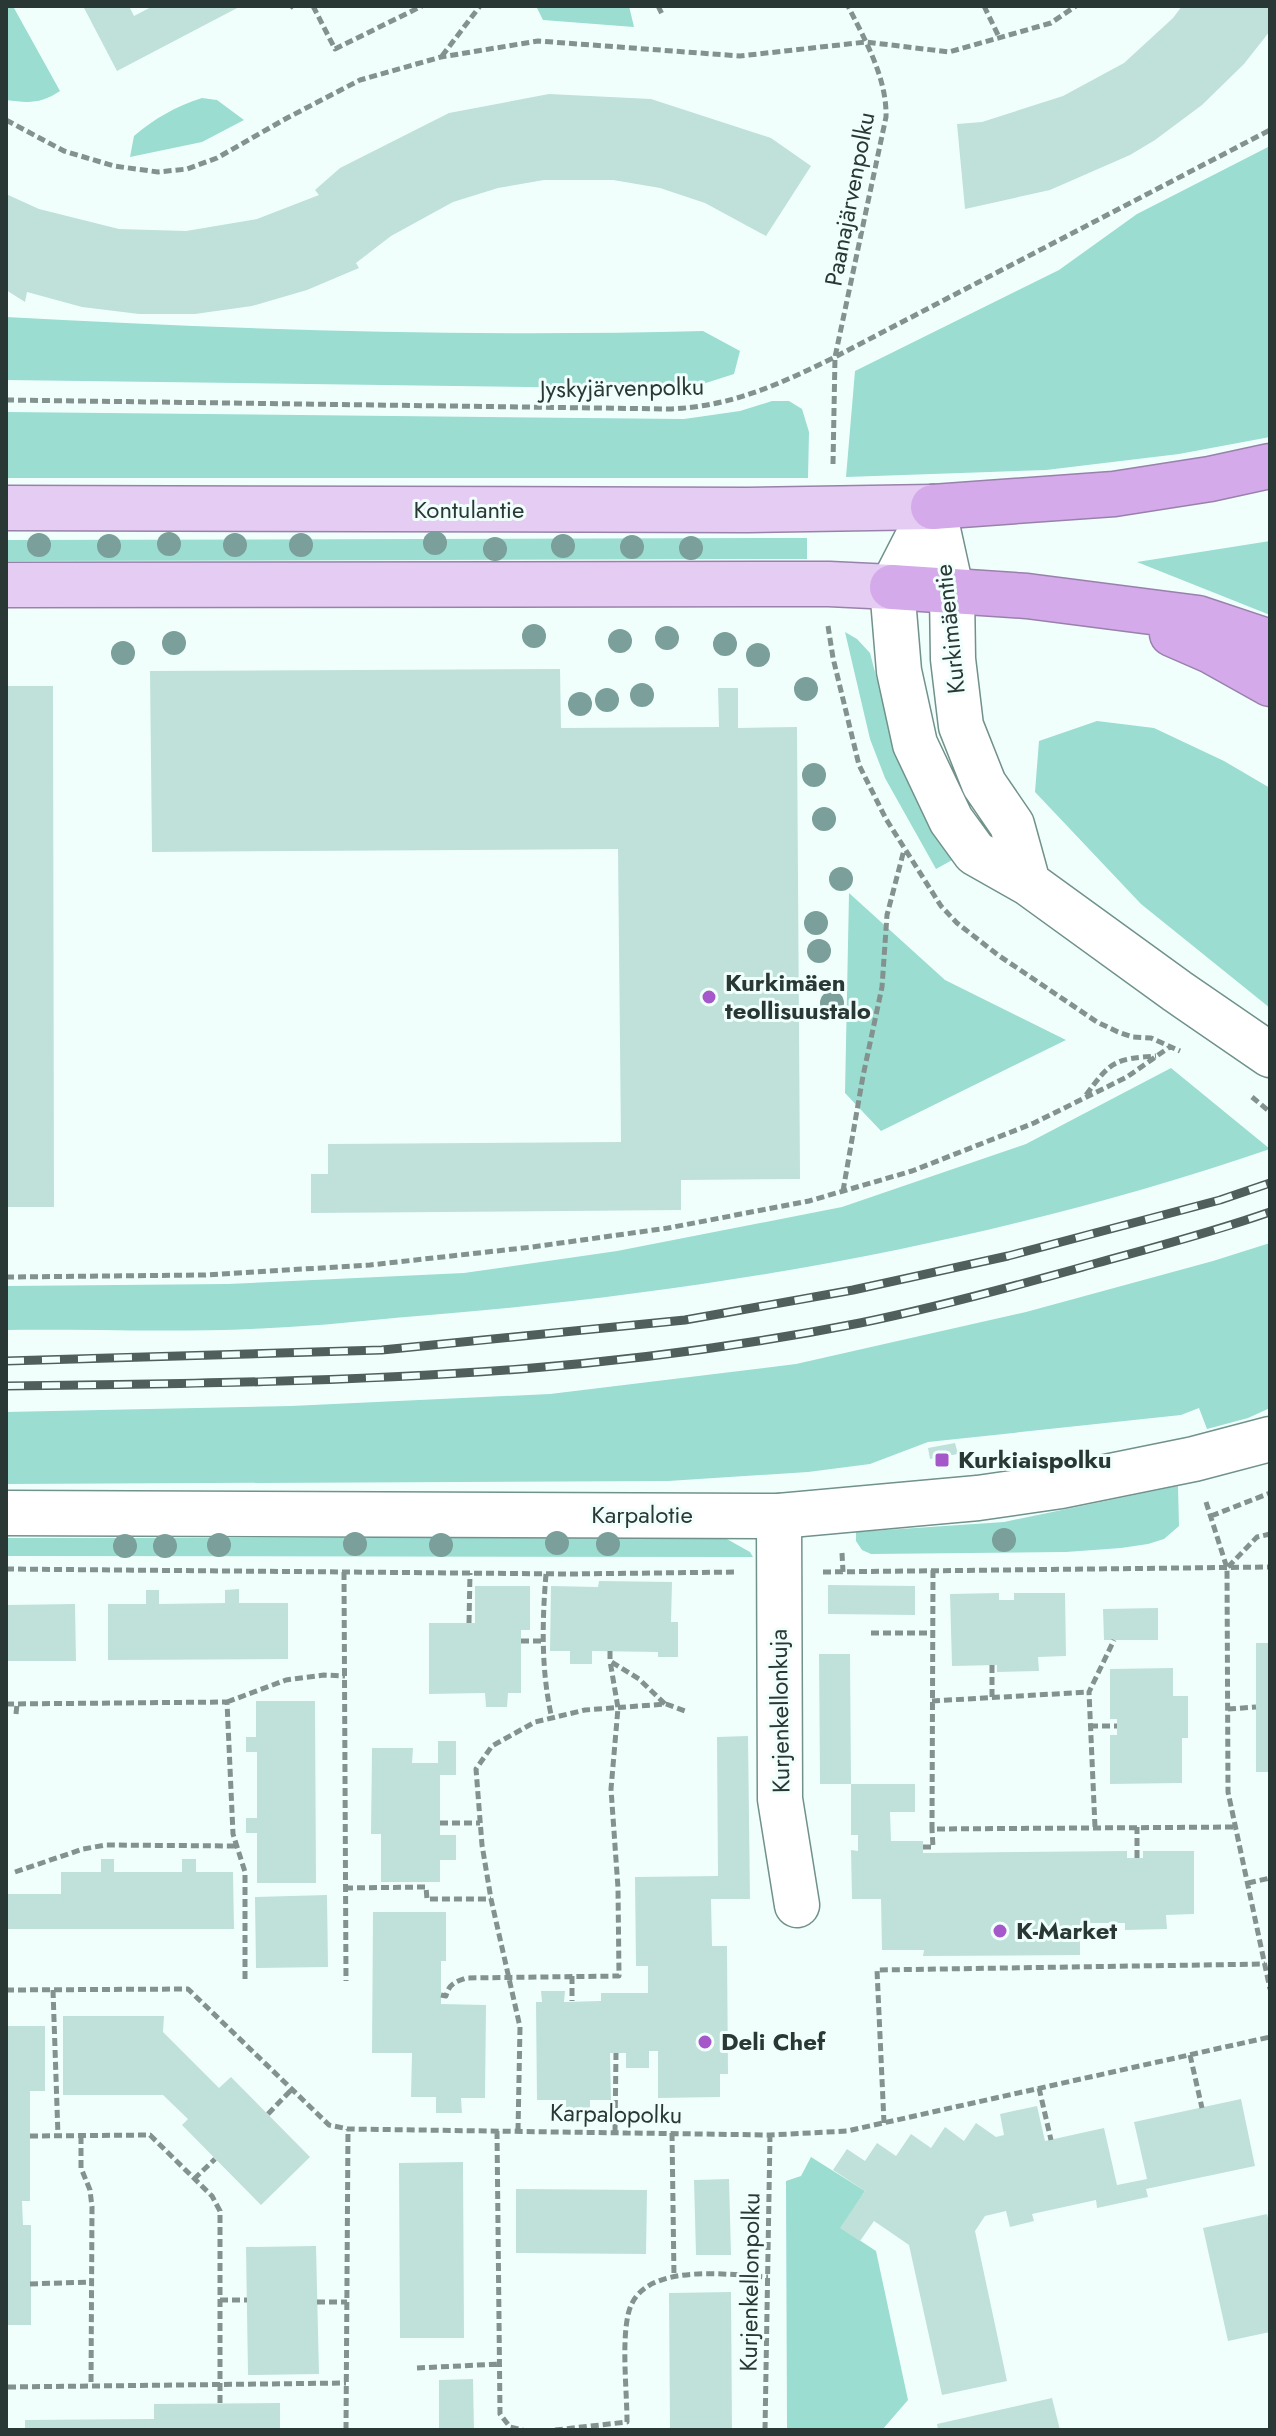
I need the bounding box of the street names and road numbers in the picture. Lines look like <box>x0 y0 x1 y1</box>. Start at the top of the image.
street label: Paanajärvenpolku <box>815 109 884 289</box>
street label: Jyskyjärvenpolku <box>536 369 705 406</box>
street label: Kontulantie <box>414 492 524 527</box>
street label: Kurkimäentie <box>925 563 974 696</box>
street label: Karpalotie <box>591 1497 693 1532</box>
street label: Kurjenkellonkuja <box>761 1629 798 1794</box>
street label: Karpalopolku <box>550 2095 683 2132</box>
street label: Kurjenkellonpolku <box>730 2192 769 2372</box>

